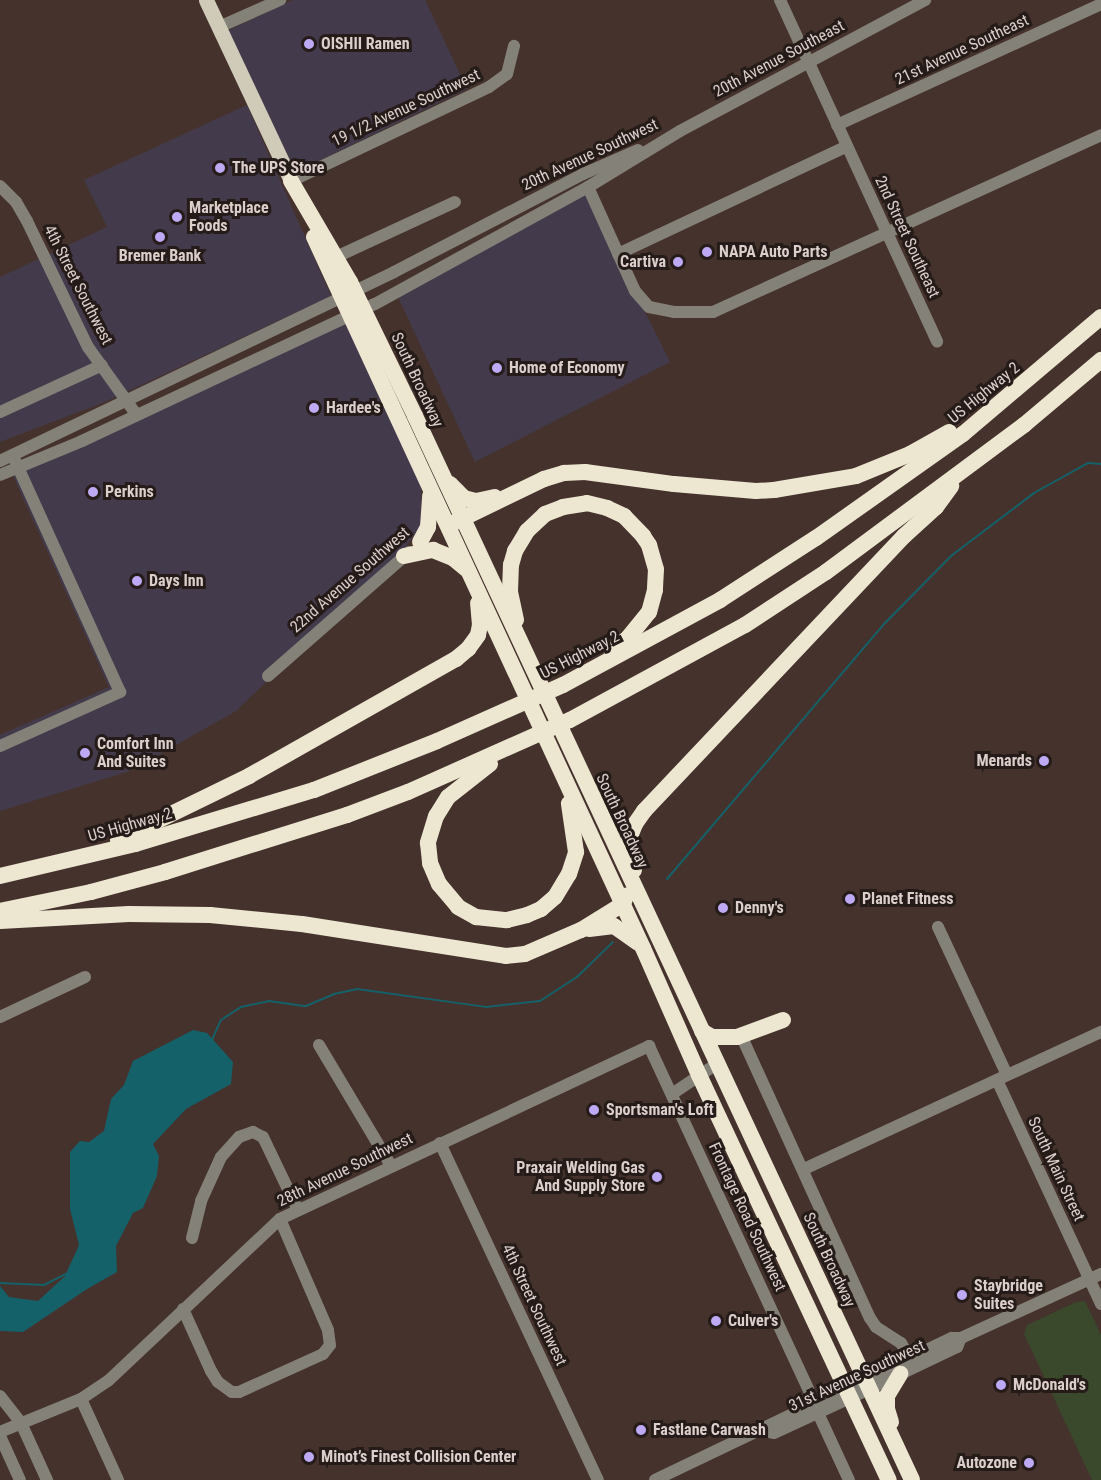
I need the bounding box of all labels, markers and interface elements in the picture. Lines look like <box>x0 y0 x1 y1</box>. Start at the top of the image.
street label: 21st Avenue Southeast <box>892 11 1032 89</box>
street label: 20th Avenue Southeast <box>710 16 848 102</box>
place label: OISHII Ramen <box>321 34 410 54</box>
marker: OISHII Ramen <box>302 37 316 51</box>
street label: 19 1/2 Avenue Southwest <box>329 65 483 151</box>
street label: 20th Avenue Southwest <box>519 115 661 195</box>
place label: The UPS Store <box>232 158 325 178</box>
marker: The UPS Store <box>213 161 227 175</box>
street label: 2nd Street Southeast <box>870 173 944 301</box>
place label: Marketplace Foods <box>189 198 269 236</box>
marker: Marketplace Foods <box>170 210 184 224</box>
street label: 4th Street Southwest <box>40 222 116 348</box>
marker: Bremer Bank <box>153 230 167 244</box>
place label: NAPA Auto Parts <box>719 242 828 262</box>
marker: NAPA Auto Parts <box>700 245 714 259</box>
place label: Bremer Bank <box>119 246 201 266</box>
place label: Cartiva <box>620 252 666 272</box>
marker: Cartiva <box>671 255 685 269</box>
street label: South Broadway <box>387 330 447 430</box>
place label: Home of Economy <box>509 358 625 378</box>
street label: US Highway 2 <box>944 358 1024 428</box>
marker: Home of Economy <box>490 361 504 375</box>
place label: Hardee's <box>326 398 381 418</box>
marker: Hardee's <box>307 401 321 415</box>
place label: Perkins <box>105 482 154 502</box>
marker: Perkins <box>86 485 100 499</box>
street label: 22nd Avenue Southwest <box>287 523 413 637</box>
place label: Days Inn <box>149 571 204 591</box>
marker: Days Inn <box>130 574 144 588</box>
street label: US Highway 2 <box>537 627 623 683</box>
place label: Comfort Inn And Suites <box>97 734 174 772</box>
marker: Comfort Inn And Suites <box>78 746 92 760</box>
place label: Menards <box>976 751 1032 771</box>
marker: Menards <box>1037 754 1051 768</box>
street label: South Broadway <box>592 771 652 871</box>
street label: US Highway 2 <box>86 804 174 846</box>
place label: Planet Fitness <box>862 889 953 909</box>
marker: Planet Fitness <box>843 892 857 906</box>
place label: Denny's <box>735 898 784 918</box>
marker: Denny's <box>716 901 730 915</box>
place label: Sportsman's Loft <box>606 1100 714 1120</box>
marker: Sportsman's Loft <box>587 1103 601 1117</box>
street label: South Main Street <box>1024 1114 1088 1224</box>
street label: 28th Avenue Southwest <box>274 1129 416 1211</box>
street label: Frontage Road Southwest <box>704 1140 790 1294</box>
place label: Praxair Welding Gas And Supply Store <box>516 1158 645 1196</box>
marker: Praxair Welding Gas And Supply Store <box>650 1170 664 1184</box>
street label: South Broadway <box>799 1210 859 1310</box>
street label: 4th Street Southwest <box>497 1241 571 1369</box>
place label: Staybridge Suites <box>974 1276 1043 1314</box>
marker: Staybridge Suites <box>955 1288 969 1302</box>
place label: Culver's <box>728 1311 778 1331</box>
marker: Culver's <box>709 1314 723 1328</box>
street label: 31st Avenue Southwest <box>786 1336 928 1416</box>
place label: McDonald's <box>1013 1375 1086 1395</box>
marker: McDonald's <box>994 1378 1008 1392</box>
place label: Fastlane Carwash <box>653 1420 766 1440</box>
marker: Fastlane Carwash <box>634 1423 648 1437</box>
place label: Minot’s Finest Collision Center <box>321 1447 516 1467</box>
marker: Minot’s Finest Collision Center <box>302 1450 316 1464</box>
place label: Autozone <box>957 1453 1017 1473</box>
marker: Autozone <box>1022 1456 1036 1470</box>

